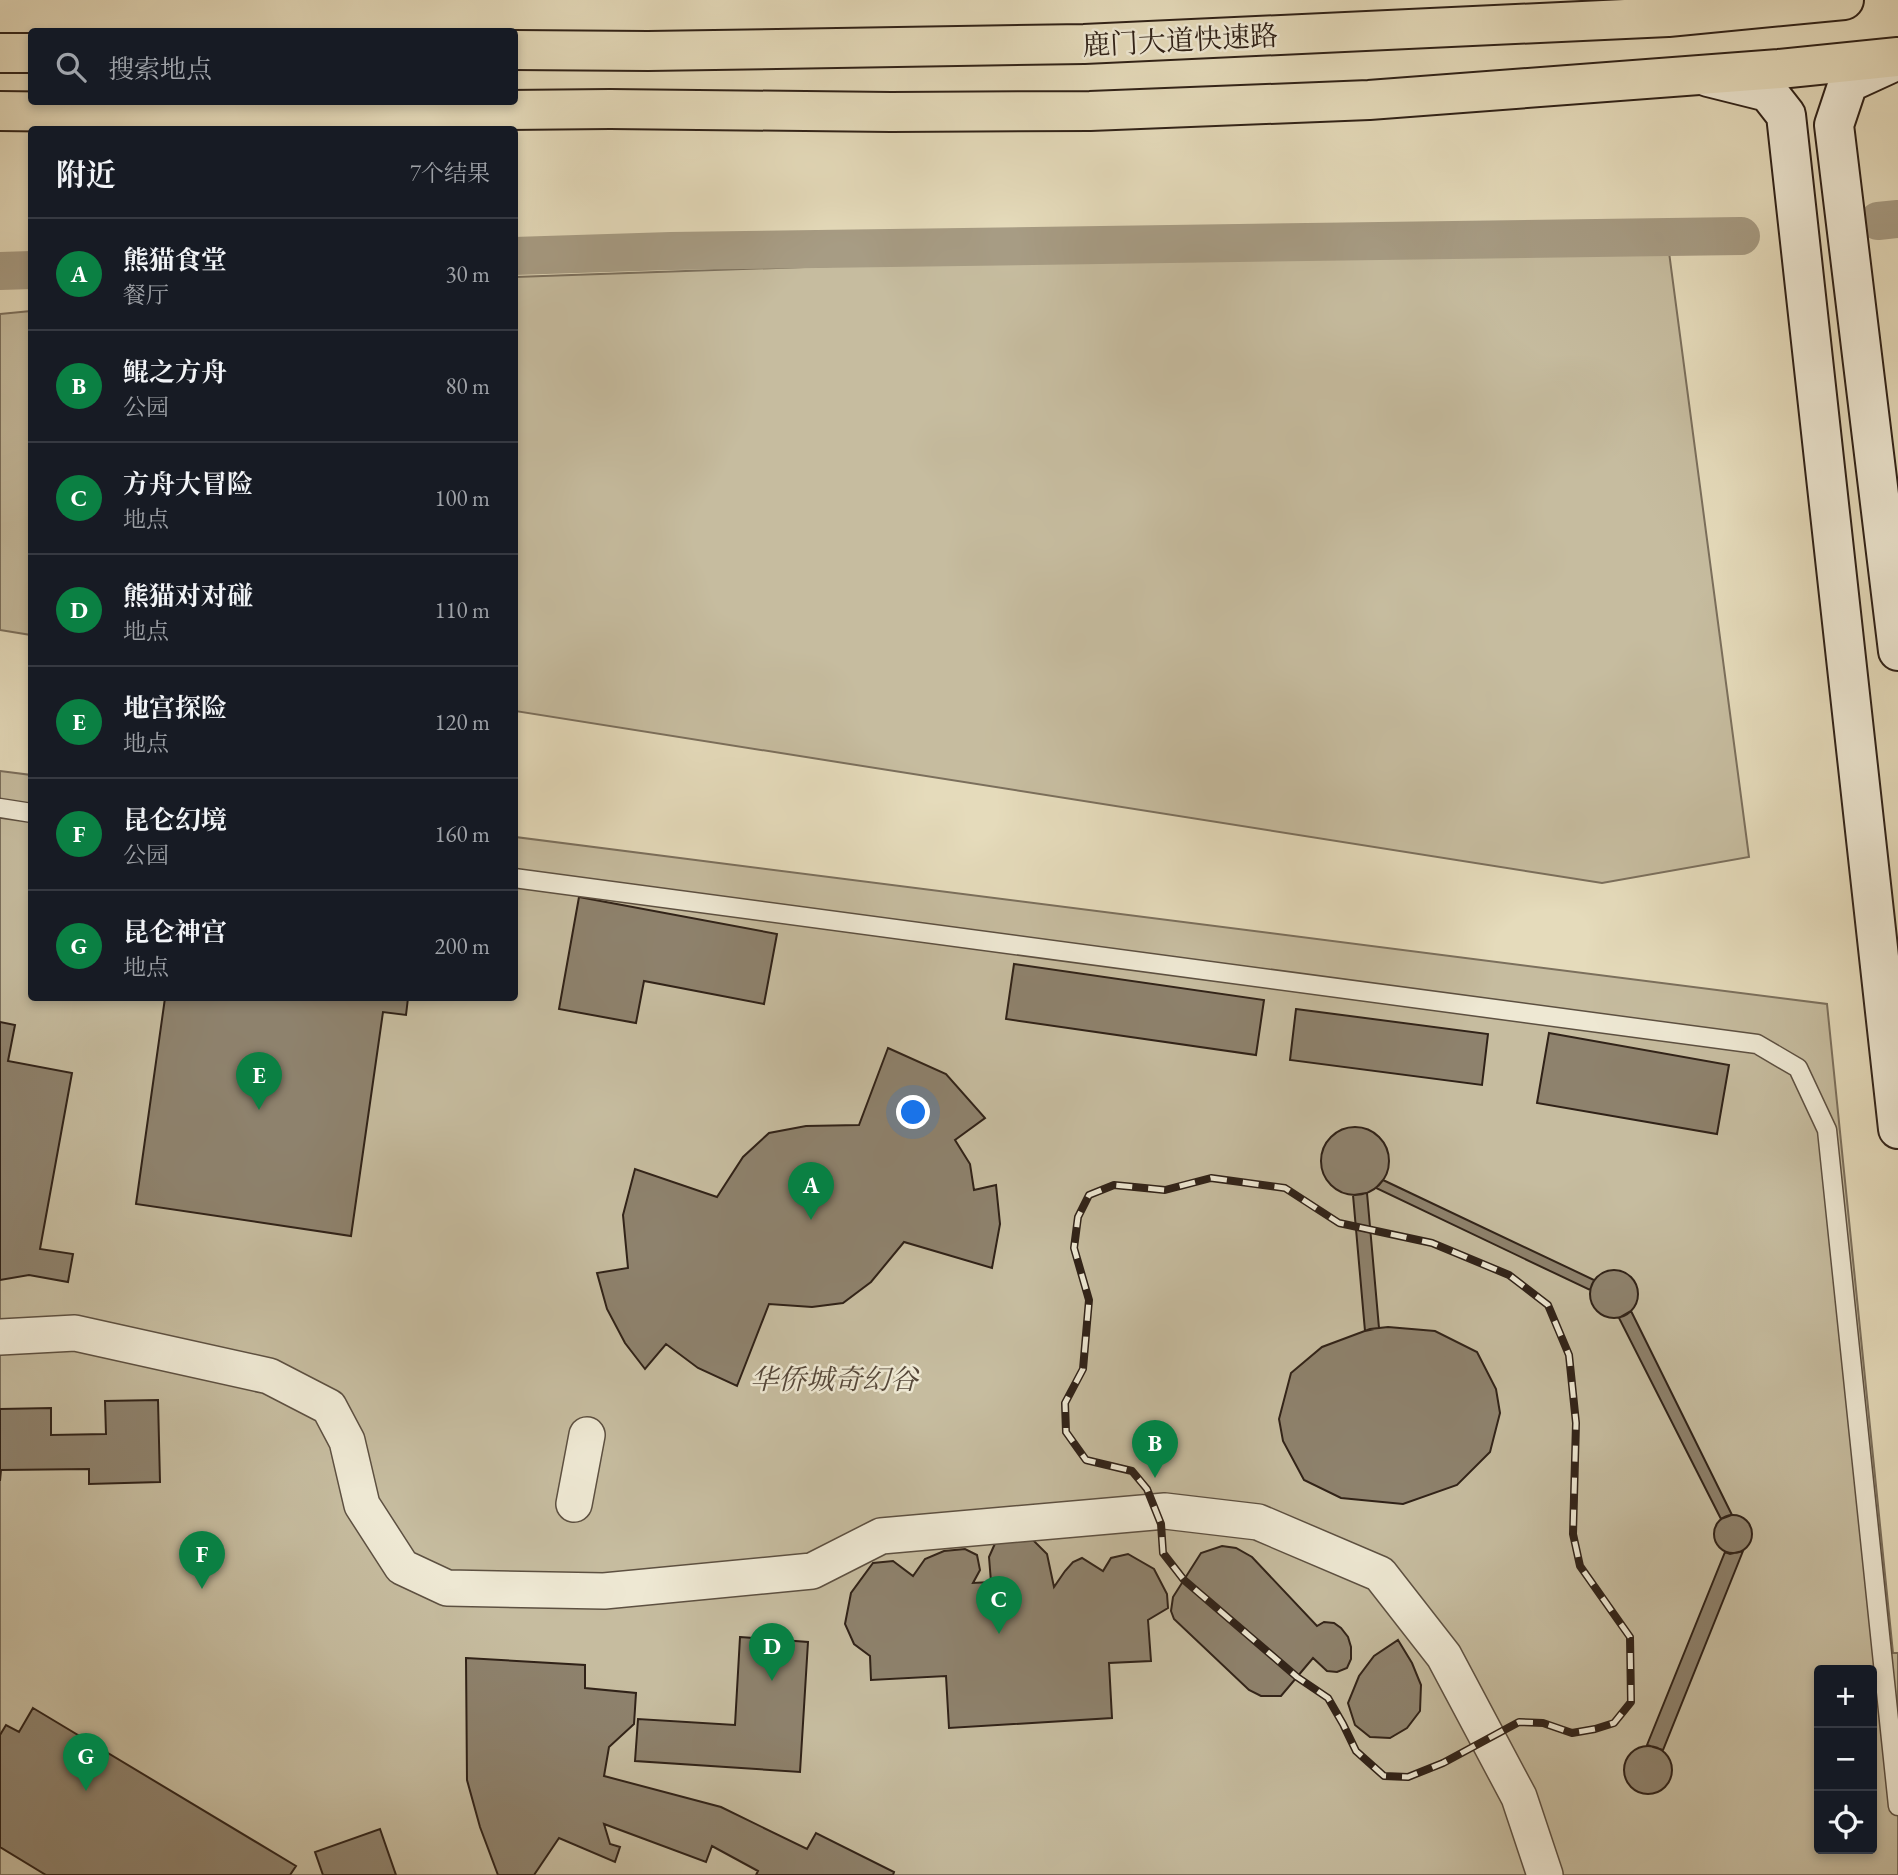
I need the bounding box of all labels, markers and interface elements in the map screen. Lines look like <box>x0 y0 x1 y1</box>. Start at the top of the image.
street label: 鹿门大道快速路 <box>1081 17 1279 63</box>
search box <box>28 28 518 105</box>
icon: search <box>52 48 90 86</box>
text: 搜索地点 <box>108 52 212 86</box>
text: 附近 <box>56 155 116 194</box>
text: 7个结果 <box>410 158 490 188</box>
text: 熊猫食堂 <box>123 243 227 277</box>
text: A <box>71 259 87 289</box>
text: 30 m <box>445 259 490 289</box>
text: 餐厅 <box>123 280 169 310</box>
text: 鲲之方舟 <box>123 355 227 389</box>
text: B <box>72 371 86 401</box>
text: 80 m <box>445 371 490 401</box>
text: 公园 <box>123 392 169 422</box>
text: 方舟大冒险 <box>123 467 253 501</box>
text: C <box>71 483 87 513</box>
text: 100 m <box>434 483 490 513</box>
text: 地点 <box>123 504 169 534</box>
text: 熊猫对对碰 <box>123 579 253 613</box>
text: D <box>70 595 88 625</box>
text: 110 m <box>434 595 490 625</box>
text: 地点 <box>123 616 169 646</box>
text: 地宫探险 <box>123 691 227 725</box>
text: E <box>72 707 86 737</box>
text: 120 m <box>434 707 490 737</box>
text: 地点 <box>123 728 169 758</box>
text: 昆仑幻境 <box>123 803 227 837</box>
text: F <box>73 819 85 849</box>
text: 160 m <box>434 819 490 849</box>
text: 公园 <box>123 840 169 870</box>
text: 昆仑神宫 <box>123 915 227 949</box>
text: G <box>71 931 87 961</box>
text: 200 m <box>434 931 490 961</box>
text: 地点 <box>123 952 169 982</box>
pin: E <box>236 1052 282 1110</box>
your location <box>896 1095 930 1129</box>
pin: A <box>788 1162 834 1220</box>
park label: 华侨城奇幻谷 <box>750 1361 920 1397</box>
pin: B <box>1132 1420 1178 1478</box>
pin: F <box>179 1531 225 1589</box>
pin: C <box>976 1576 1022 1634</box>
pin: D <box>749 1623 795 1681</box>
map controls <box>1814 1665 1877 1854</box>
button: + <box>1814 1665 1877 1728</box>
button: − <box>1814 1728 1877 1791</box>
pin: G <box>63 1733 109 1791</box>
button: locate <box>1814 1791 1877 1854</box>

